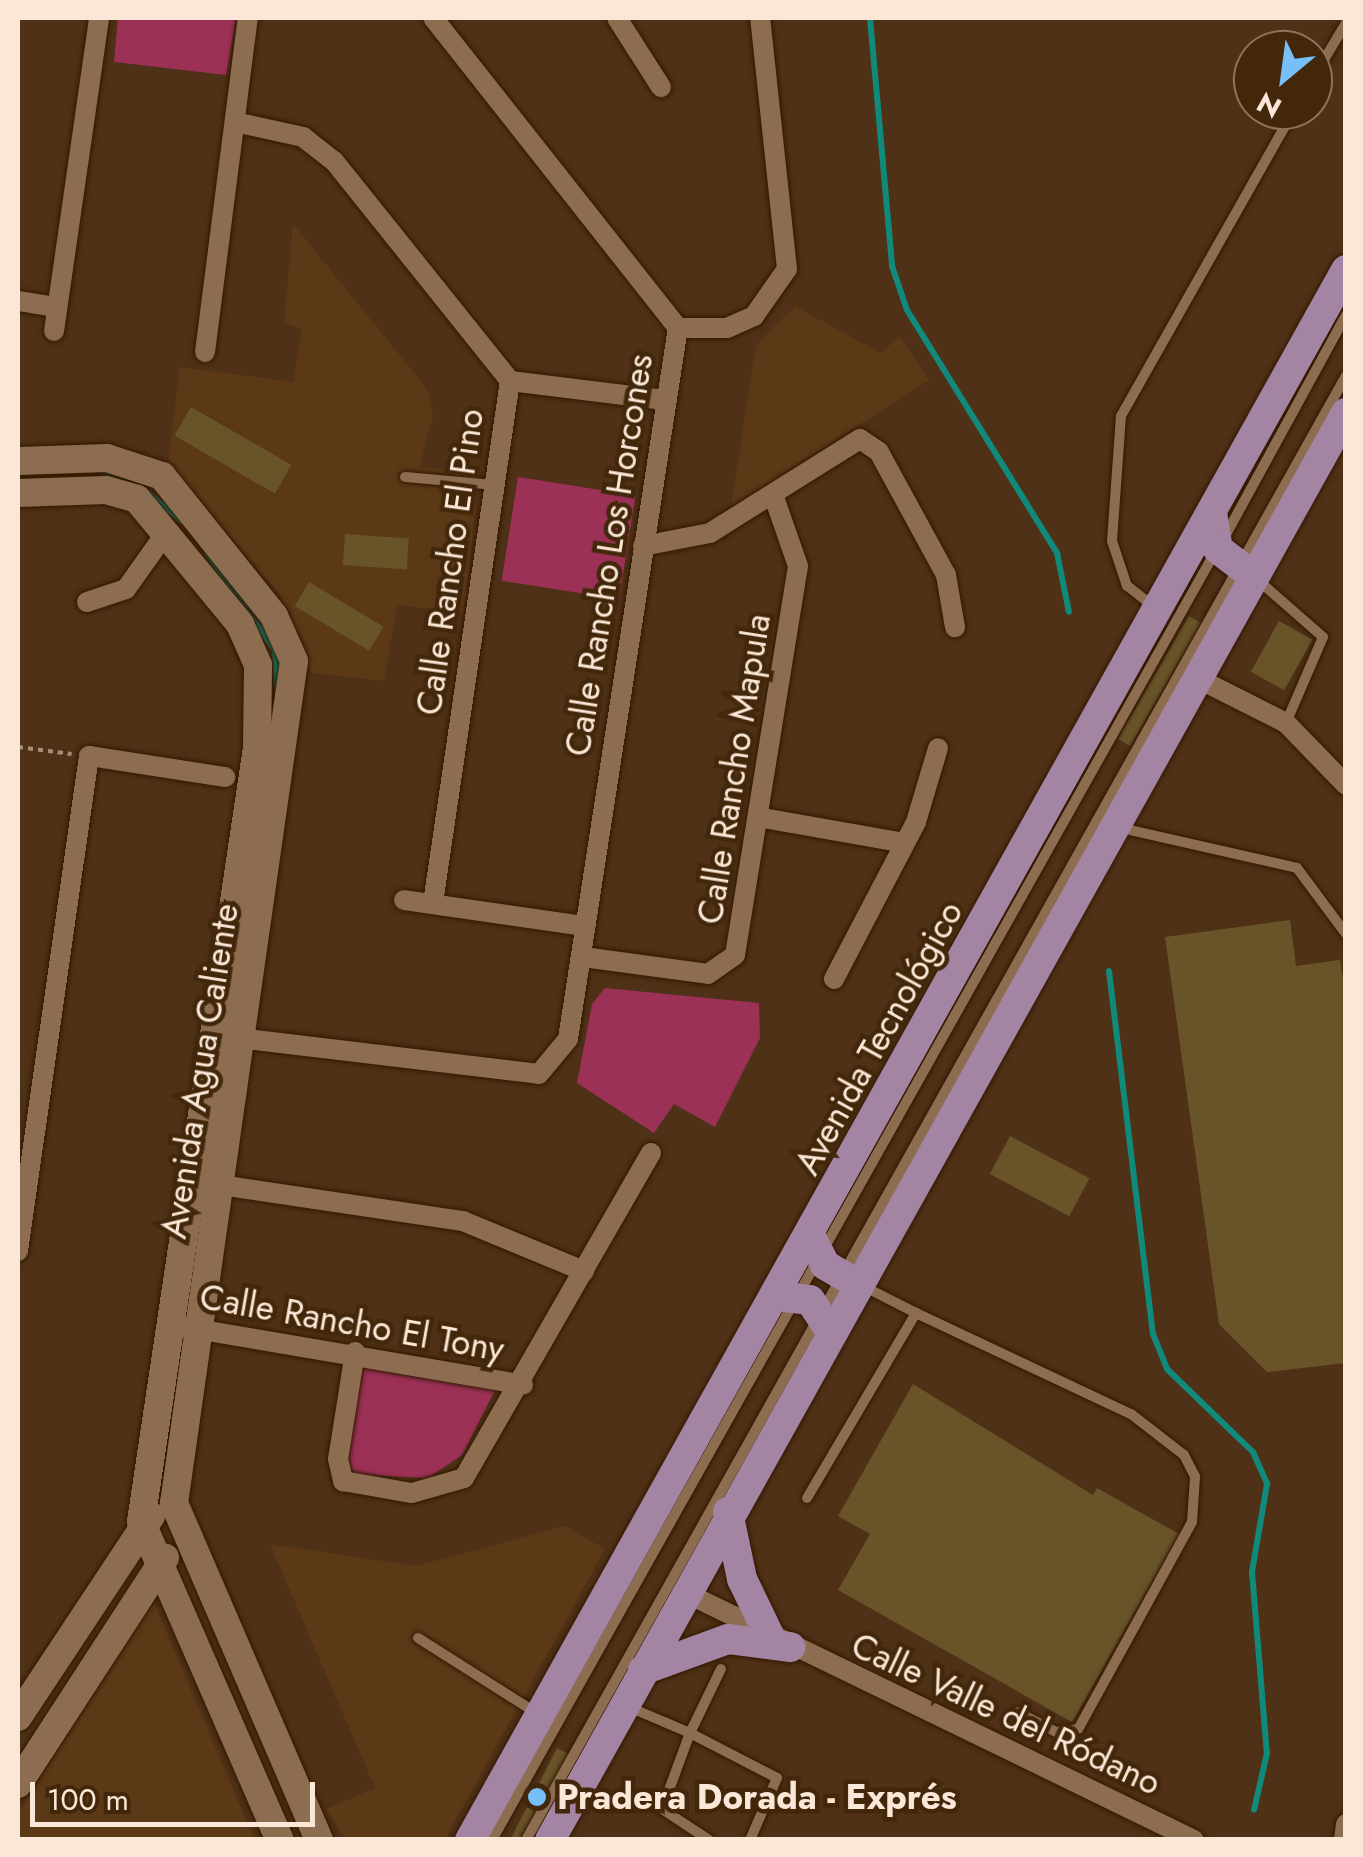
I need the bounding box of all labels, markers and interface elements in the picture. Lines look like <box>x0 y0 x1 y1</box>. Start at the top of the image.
north arrow <box>1233 30 1333 130</box>
text: N <box>1250 82 1289 128</box>
street label: Calle Rancho Los Horcones <box>556 351 662 759</box>
street label: Calle Rancho El Pino <box>408 406 492 718</box>
street label: Calle Rancho Mapula <box>689 611 779 927</box>
street label: Avenida Tecnológico <box>786 894 972 1182</box>
street label: Avenida Agua Caliente <box>153 901 247 1241</box>
street label: Calle Rancho El Tony <box>197 1276 507 1370</box>
street label: Calle Valle del Ródano <box>845 1624 1167 1804</box>
scale bar <box>35 1762 320 1824</box>
place label: Pradera Dorada - Exprés <box>557 1776 957 1818</box>
text: 100 m <box>47 1778 129 1821</box>
marker: Pradera Dorada - Exprés <box>526 1786 548 1808</box>

